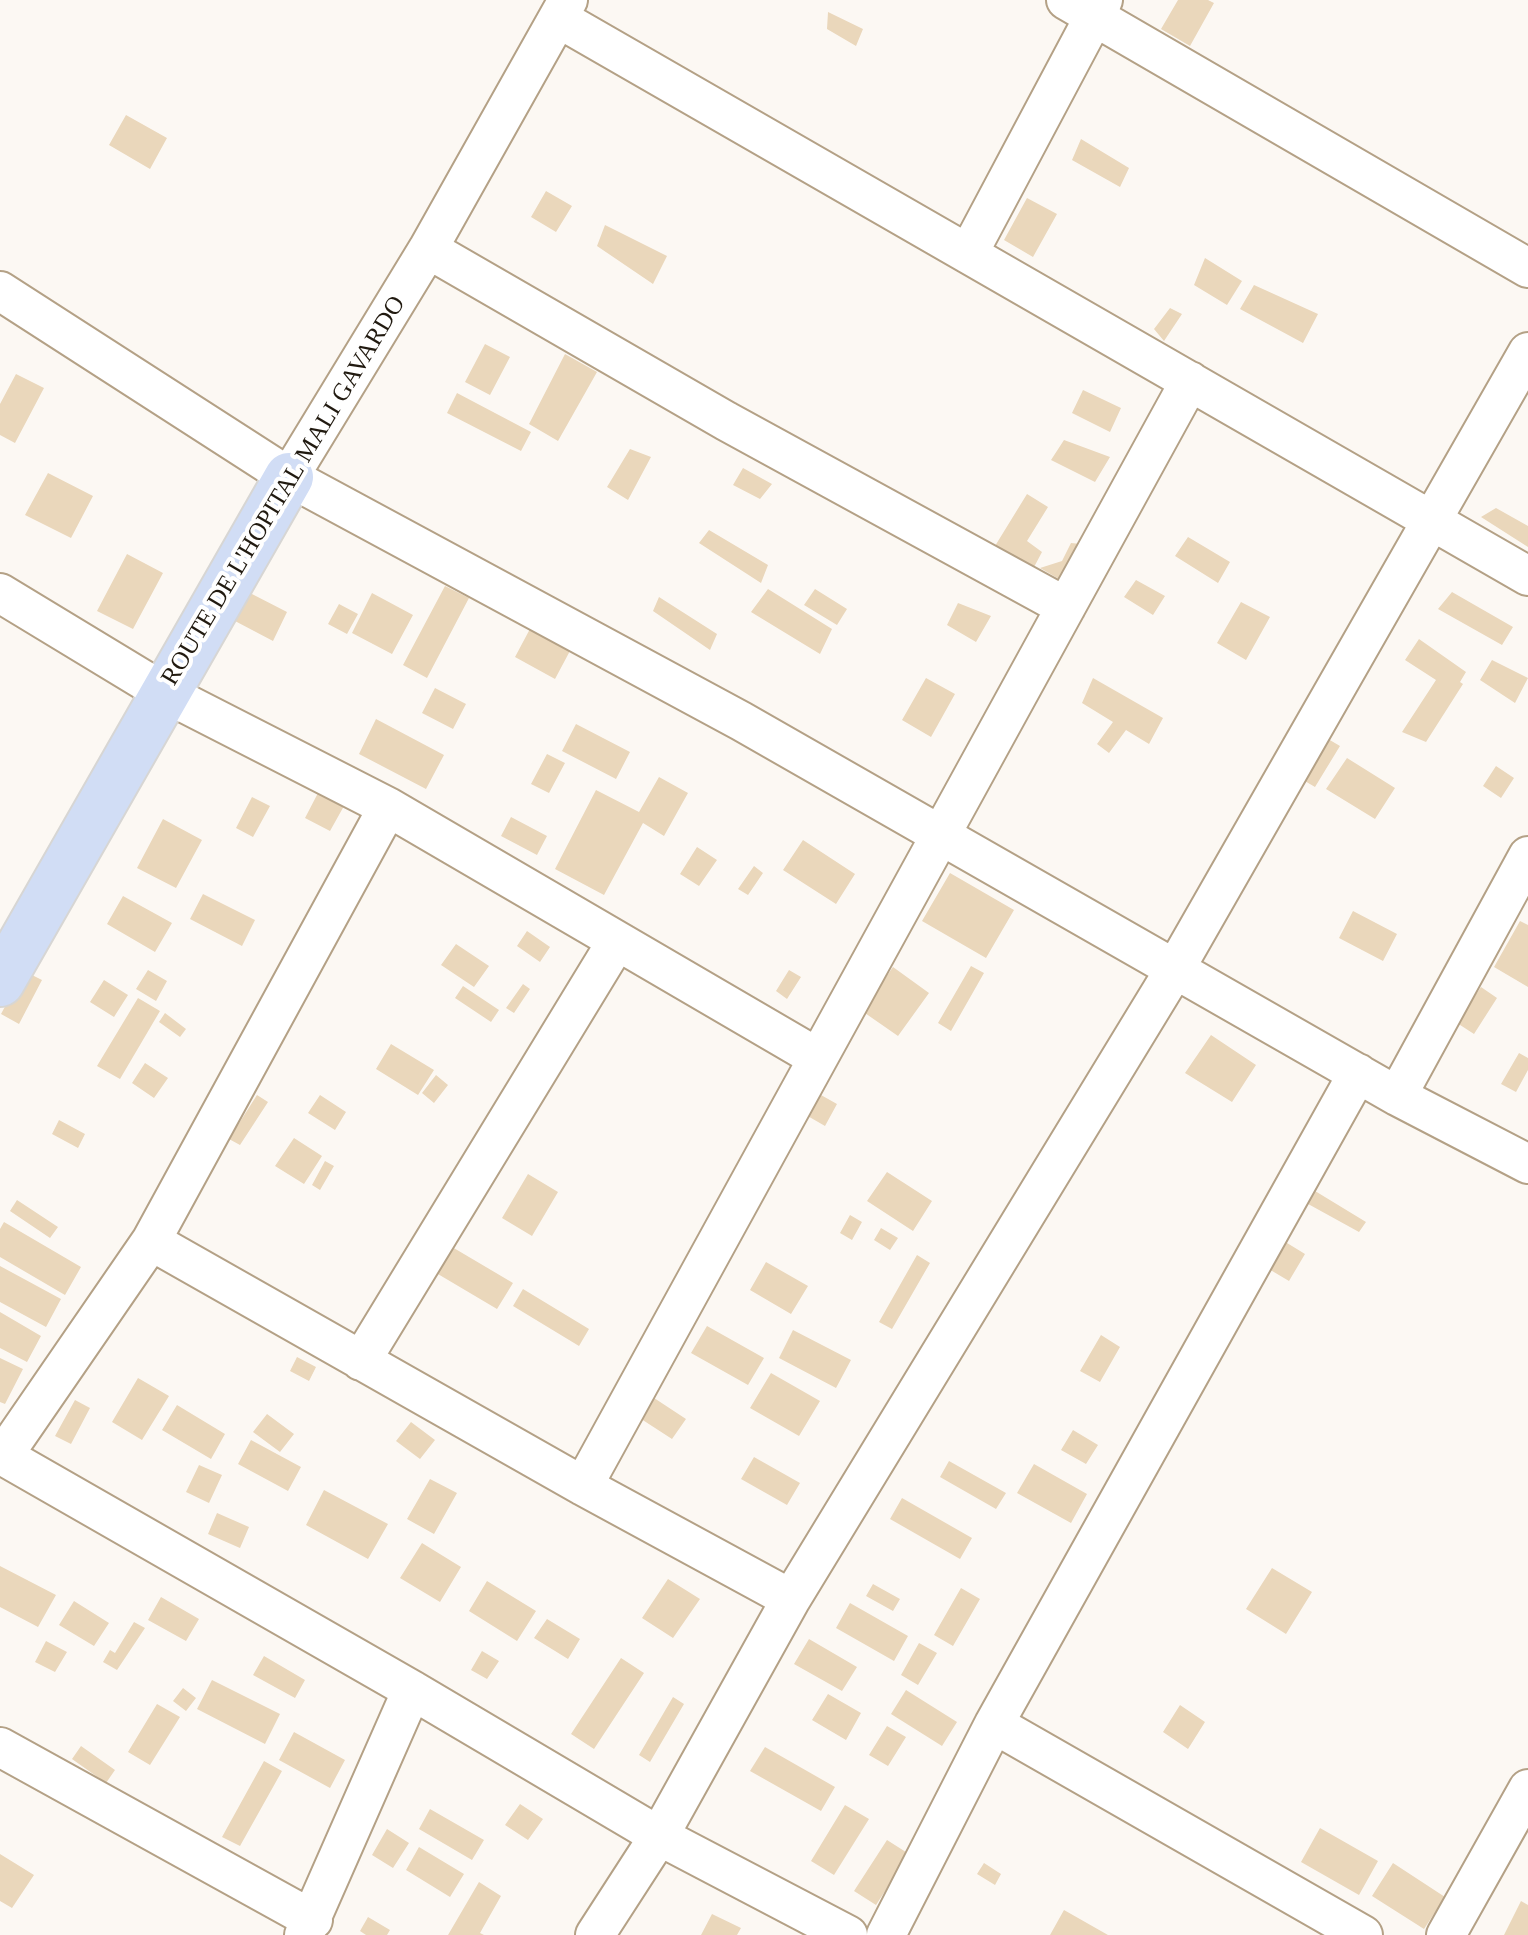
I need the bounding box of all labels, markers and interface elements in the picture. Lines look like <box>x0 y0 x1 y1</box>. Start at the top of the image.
street label: ROUTE DE L'HOPITAL MALI GAVARDO <box>156 291 412 691</box>

